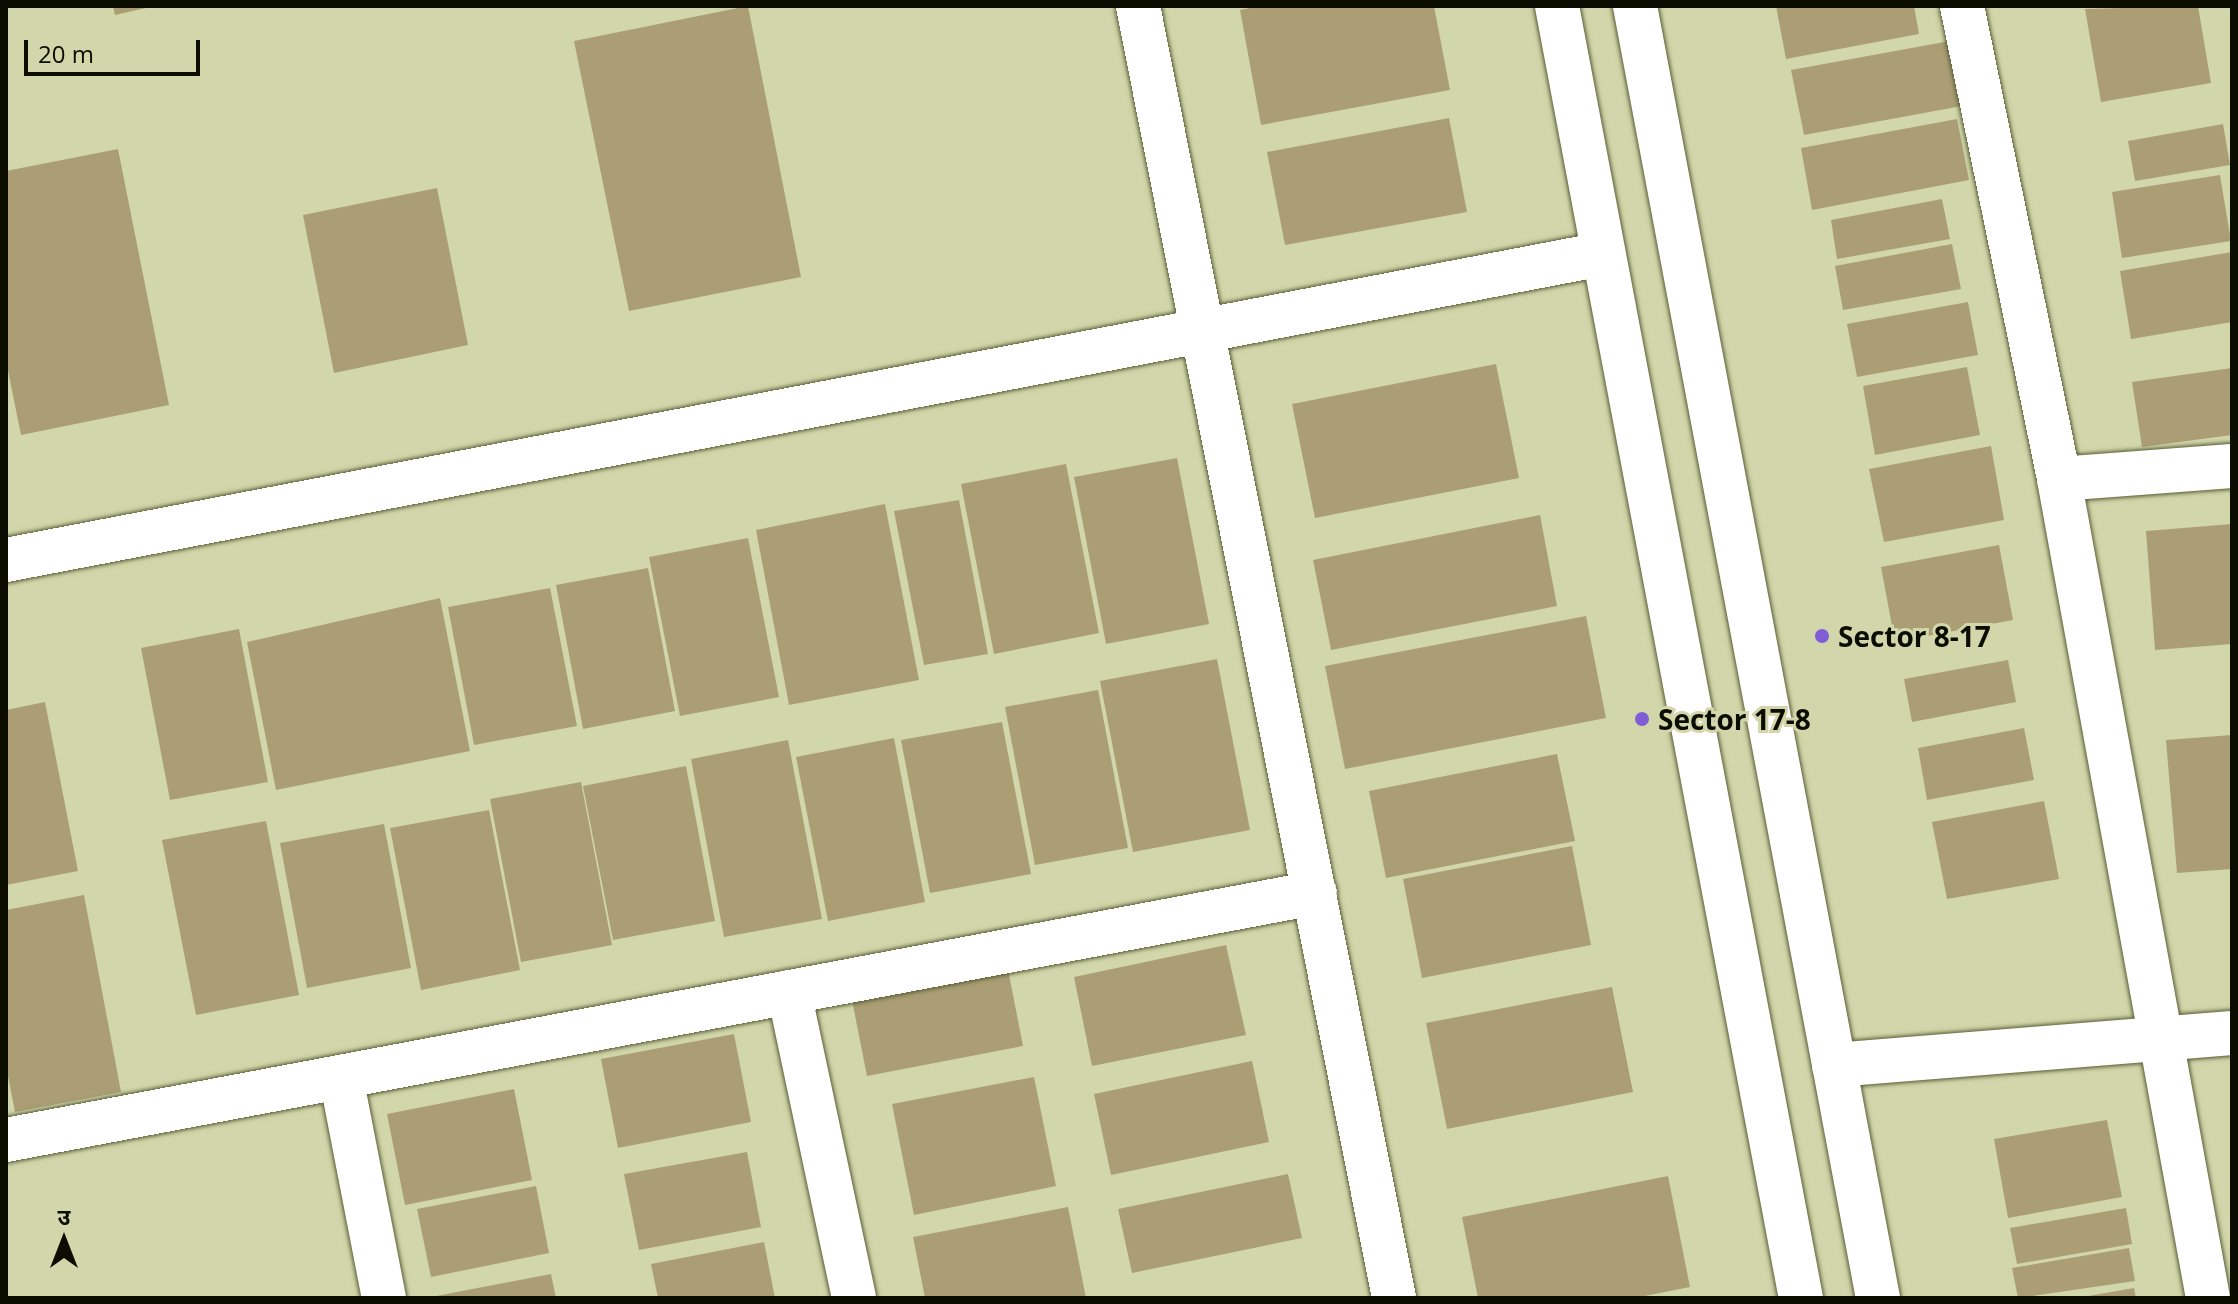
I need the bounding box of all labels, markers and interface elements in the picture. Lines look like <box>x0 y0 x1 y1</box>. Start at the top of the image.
scale bar <box>28 24 204 74</box>
text: 20 m <box>38 37 94 70</box>
place label: Sector 8-17 <box>1838 619 1991 653</box>
marker: Sector 8-17 <box>1813 627 1831 645</box>
place label: Sector 17-8 <box>1658 702 1811 736</box>
marker: Sector 17-8 <box>1633 710 1651 728</box>
north arrow <box>24 1200 104 1280</box>
text: उ <box>58 1201 70 1231</box>

